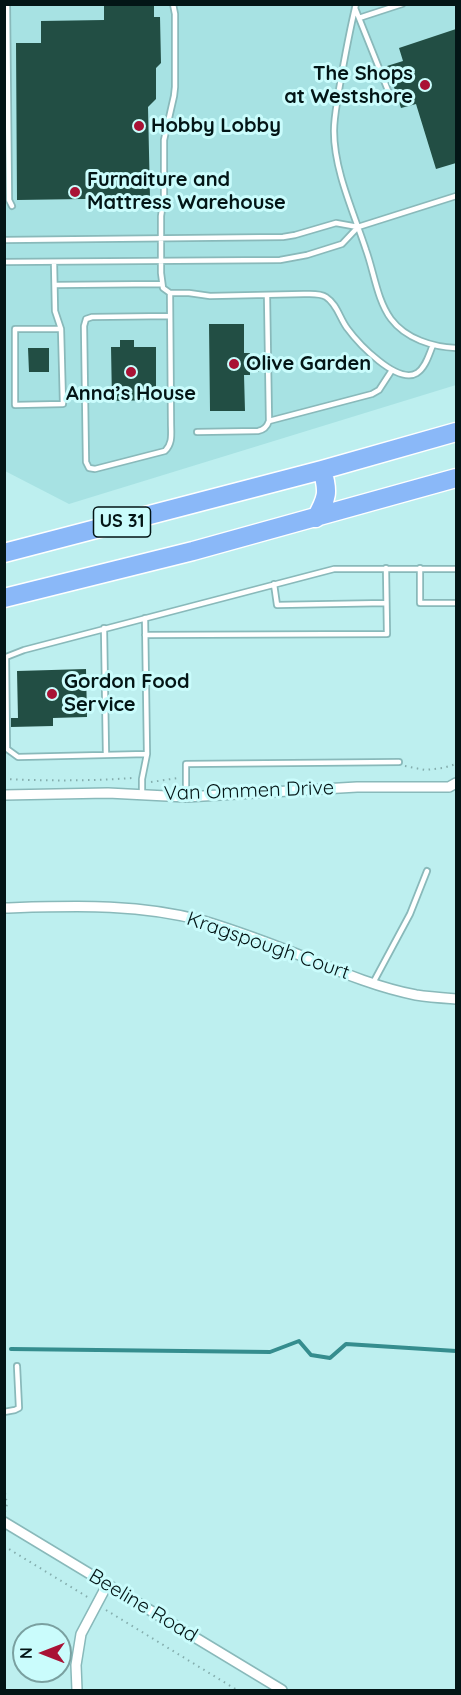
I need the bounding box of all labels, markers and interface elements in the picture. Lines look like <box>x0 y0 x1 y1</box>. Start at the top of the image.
place label: The Shops at Westshore <box>284 62 413 109</box>
marker: The Shops at Westshore <box>418 78 432 92</box>
place label: Hobby Lobby <box>151 114 281 138</box>
marker: Hobby Lobby <box>132 119 146 133</box>
place label: Furnaiture and Mattress Warehouse <box>87 168 286 215</box>
marker: Furnaiture and Mattress Warehouse <box>68 185 82 199</box>
place label: Olive Garden <box>246 352 371 376</box>
marker: Olive Garden <box>227 357 241 371</box>
marker: Anna’s House <box>124 365 138 379</box>
place label: Anna’s House <box>66 382 196 406</box>
road number: US 31 <box>94 507 150 537</box>
place label: Gordon Food Service <box>64 670 190 717</box>
marker: Gordon Food Service <box>45 687 59 701</box>
street label: Van Ommen Drive <box>163 776 335 806</box>
street label: Kragspough Court <box>184 907 352 985</box>
street label: Beeline Road <box>84 1564 202 1648</box>
north arrow <box>12 1623 72 1683</box>
text: N <box>16 1647 36 1659</box>

